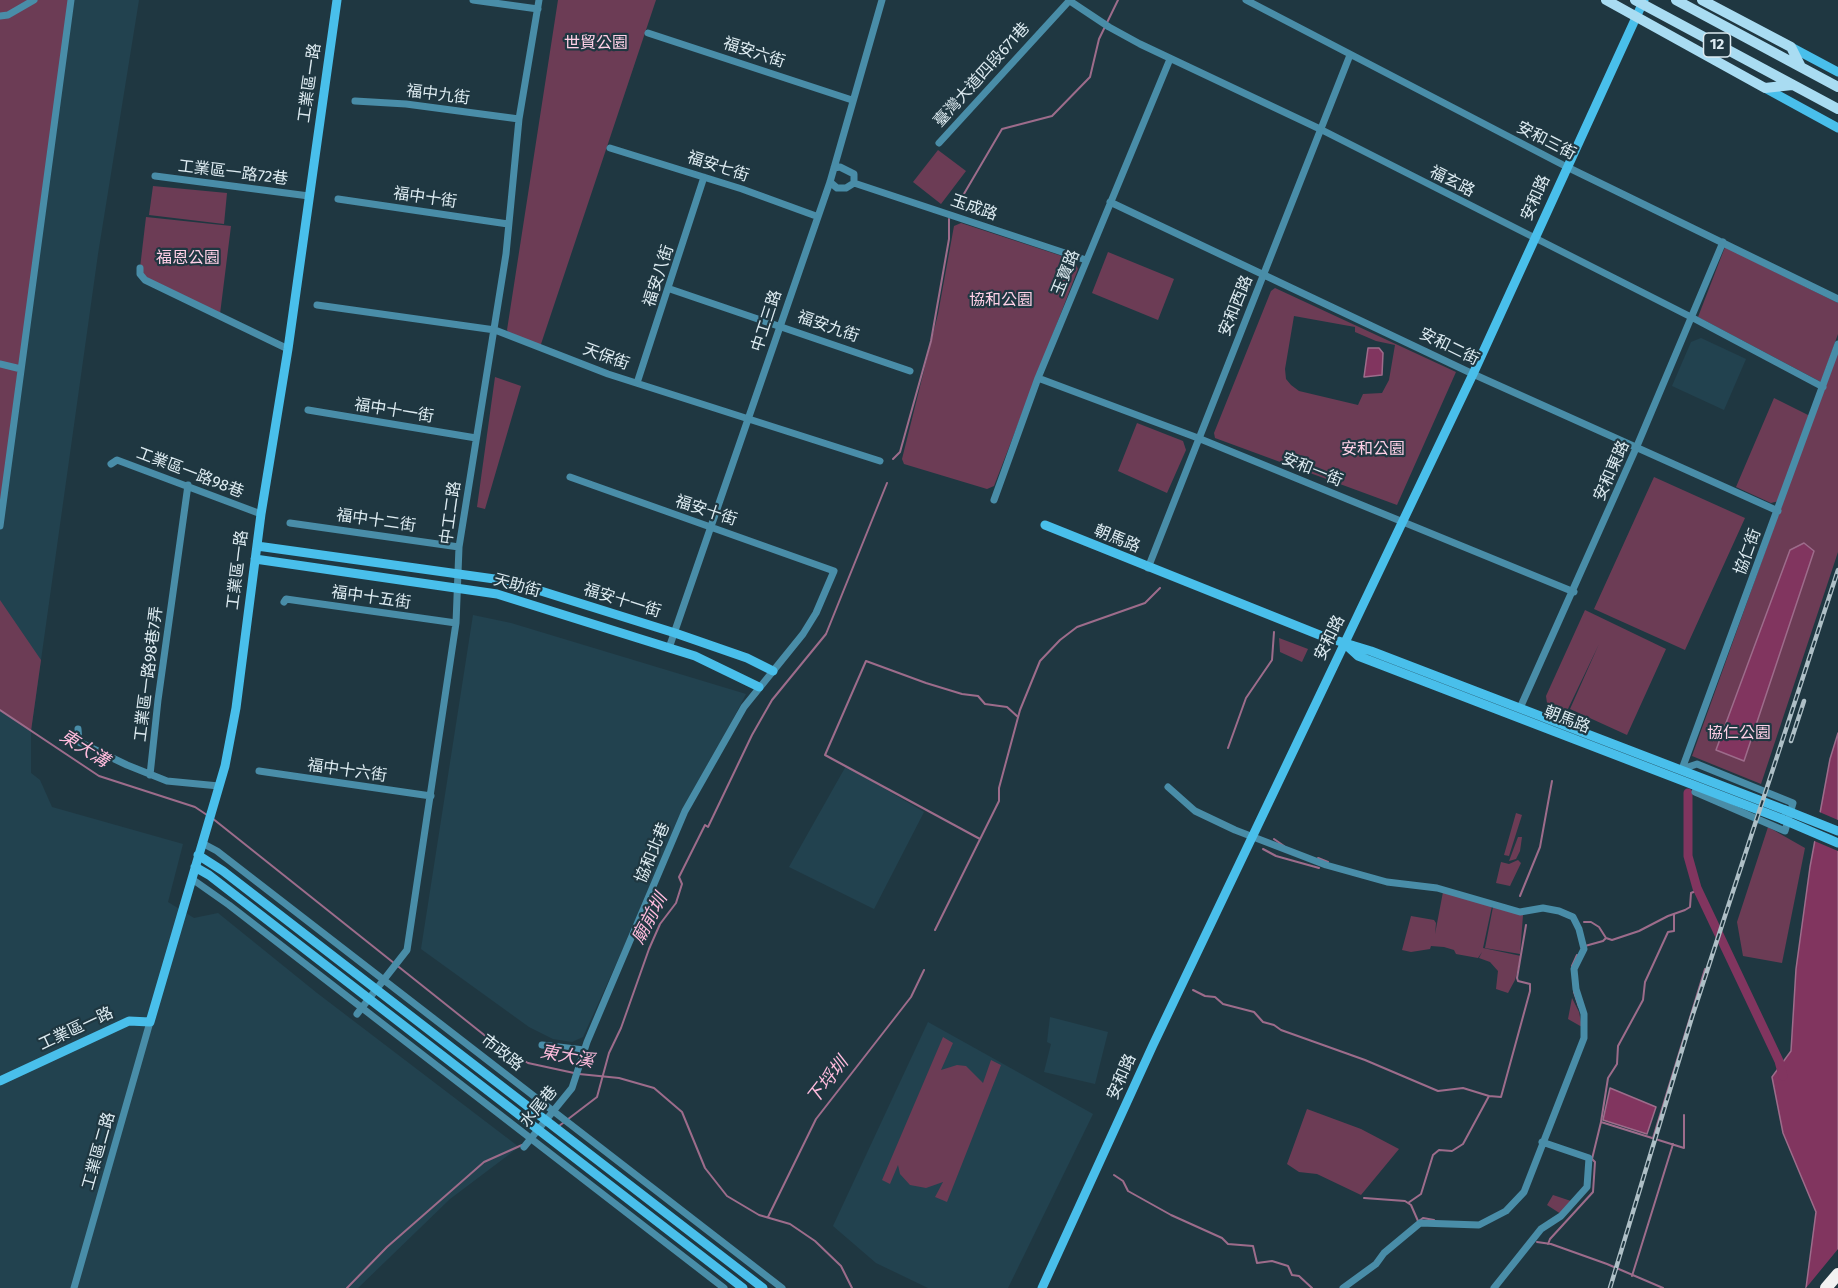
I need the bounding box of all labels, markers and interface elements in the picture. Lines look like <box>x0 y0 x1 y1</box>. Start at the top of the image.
street label: 臺灣大道四段671巷 <box>930 19 1034 131</box>
road number: 12 <box>1704 33 1730 57</box>
park label: 世貿公園 <box>564 34 628 54</box>
street label: 福安六街 <box>721 34 787 72</box>
street label: 工業區一路 <box>295 42 325 124</box>
street label: 福中九街 <box>405 82 471 108</box>
street label: 安和三街 <box>1513 118 1579 164</box>
street label: 福安七街 <box>685 148 751 186</box>
street label: 工業區一路72巷 <box>177 157 289 189</box>
street label: 福玄路 <box>1426 163 1478 201</box>
street label: 安和路 <box>1517 172 1555 224</box>
street label: 福中十街 <box>392 184 458 212</box>
street label: 玉成路 <box>948 191 1000 225</box>
street label: 福安八街 <box>640 243 678 309</box>
street label: 玉寶路 <box>1048 247 1084 299</box>
park label: 福恩公園 <box>156 249 220 269</box>
street label: 安和西路 <box>1215 273 1257 339</box>
street label: 中工三路 <box>748 288 786 354</box>
park label: 協和公園 <box>969 291 1033 311</box>
street label: 福安九街 <box>795 308 861 346</box>
street label: 安和二街 <box>1416 324 1482 370</box>
street label: 天保街 <box>580 340 632 374</box>
street label: 福中十一街 <box>353 395 435 427</box>
street label: 安和東路 <box>1590 438 1634 504</box>
park label: 安和公園 <box>1341 440 1405 460</box>
street label: 工業區一路98巷 <box>134 444 246 502</box>
street label: 安和一街 <box>1279 449 1345 491</box>
street label: 中工二路 <box>437 480 465 546</box>
street label: 福安十街 <box>673 492 739 530</box>
street label: 福中十二街 <box>335 506 417 536</box>
street label: 朝馬路 <box>1091 521 1143 557</box>
street label: 協仁街 <box>1731 526 1765 578</box>
street label: 工業區一路 <box>224 529 252 611</box>
street label: 天助街 <box>491 571 543 601</box>
street label: 福安十一街 <box>581 580 663 622</box>
street label: 福中十五街 <box>330 583 412 613</box>
street label: 工業區一路98巷7弄 <box>131 605 167 743</box>
street label: 安和路 <box>1311 612 1349 664</box>
street label: 朝馬路 <box>1541 702 1593 738</box>
park label: 協仁公園 <box>1707 724 1771 744</box>
water label: 東大溝 <box>55 726 113 772</box>
street label: 福中十六街 <box>306 756 388 786</box>
street label: 協和北巷 <box>632 820 674 886</box>
water label: 廟前圳 <box>628 890 672 948</box>
street label: 工業區一路 <box>36 1003 116 1055</box>
street label: 市政路 <box>477 1031 527 1075</box>
water label: 東大溪 <box>538 1041 596 1073</box>
street label: 安和路 <box>1103 1051 1141 1103</box>
water label: 下埒圳 <box>803 1053 853 1109</box>
street label: 水尾巷 <box>516 1082 562 1132</box>
street label: 工業區二路 <box>79 1110 119 1192</box>

